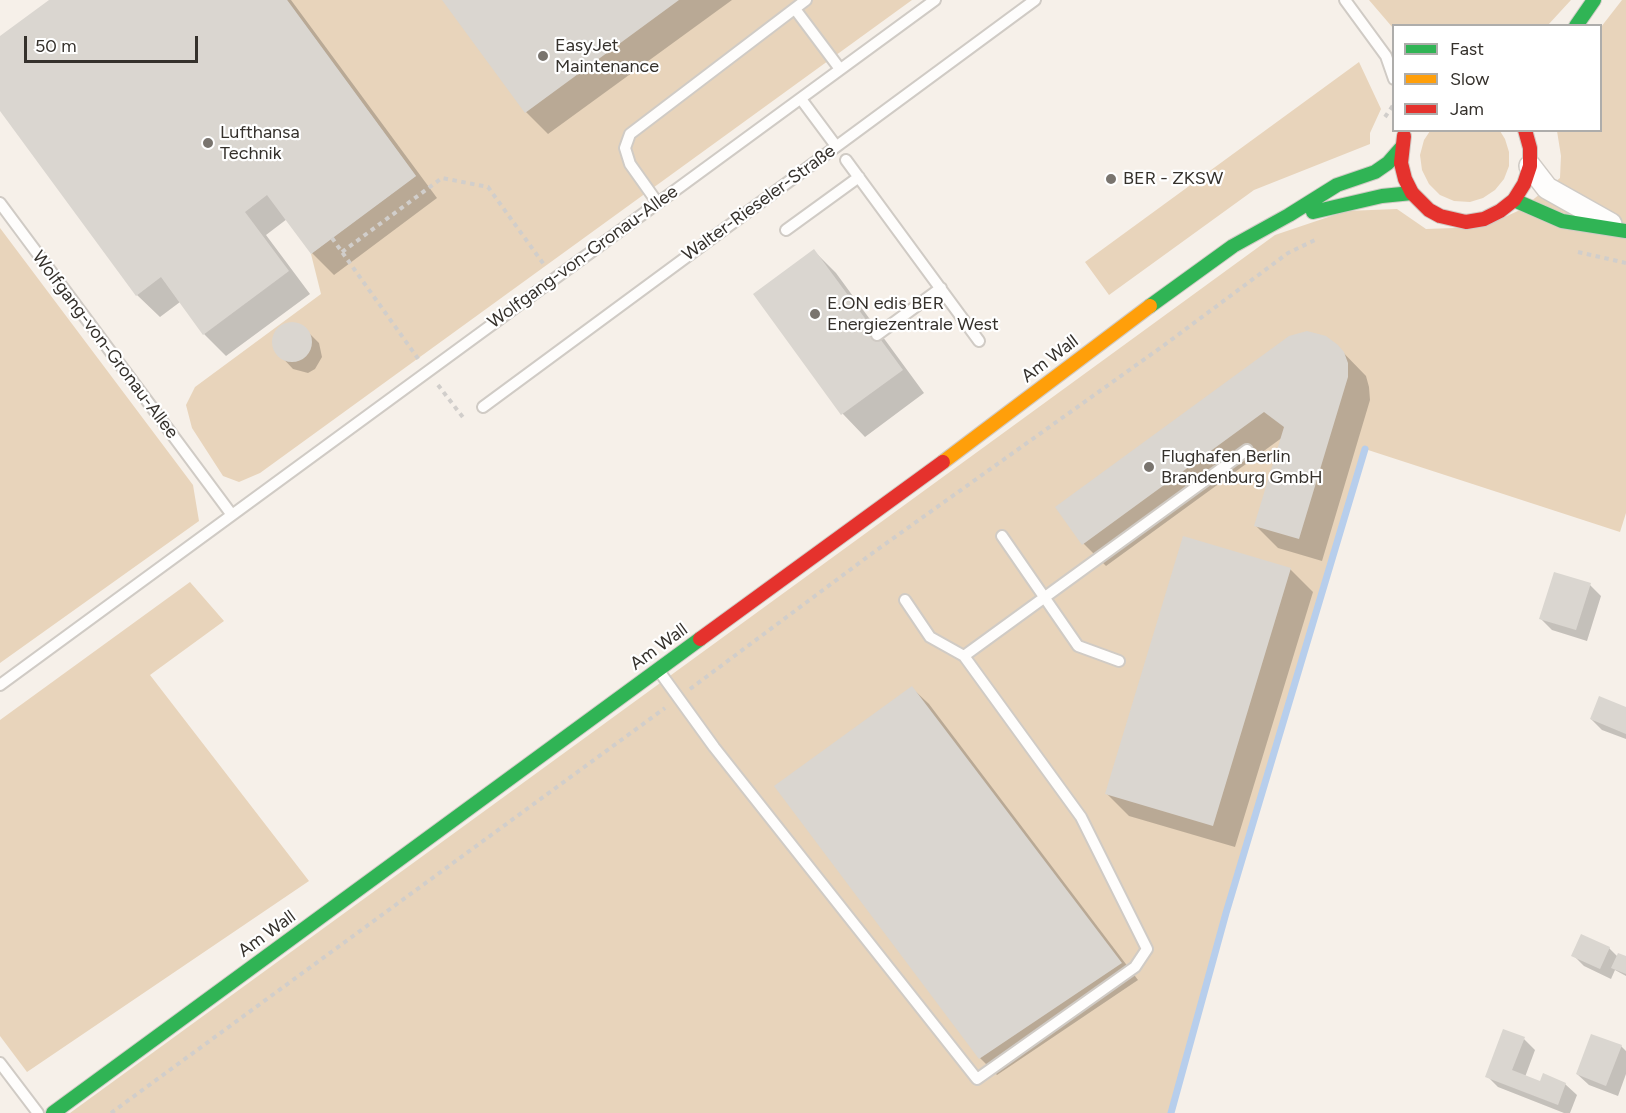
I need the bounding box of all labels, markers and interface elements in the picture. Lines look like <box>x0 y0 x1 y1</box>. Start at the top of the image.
scale bar <box>27 24 201 62</box>
legend <box>1392 24 1602 132</box>
text: 50 m <box>35 35 77 57</box>
place label: EasyJet Maintenance <box>555 35 659 78</box>
text: Fast <box>1450 38 1484 60</box>
marker: EasyJet Maintenance <box>536 49 550 63</box>
text: Slow <box>1450 68 1489 90</box>
text: Jam <box>1450 98 1484 120</box>
place label: Lufthansa Technik <box>220 122 300 164</box>
marker: Lufthansa Technik <box>201 136 215 150</box>
street label: Walter-Rieseler-Straße <box>678 140 840 266</box>
place label: BER - ZKSW <box>1123 168 1223 190</box>
marker: BER - ZKSW <box>1104 172 1118 186</box>
street label: Wolfgang-von-Gronau-Allee <box>484 181 682 333</box>
street label: Wolfgang-von-Gronau-Allee <box>27 247 183 443</box>
place label: E.ON edis BER Energiezentrale West <box>827 293 999 336</box>
marker: E.ON edis BER Energiezentrale West <box>808 307 822 321</box>
street label: Am Wall <box>1017 331 1083 387</box>
place label: Flughafen Berlin Brandenburg GmbH <box>1161 446 1322 488</box>
marker: Flughafen Berlin Brandenburg GmbH <box>1142 460 1156 474</box>
street label: Am Wall <box>626 619 692 675</box>
street label: Am Wall <box>234 906 300 962</box>

